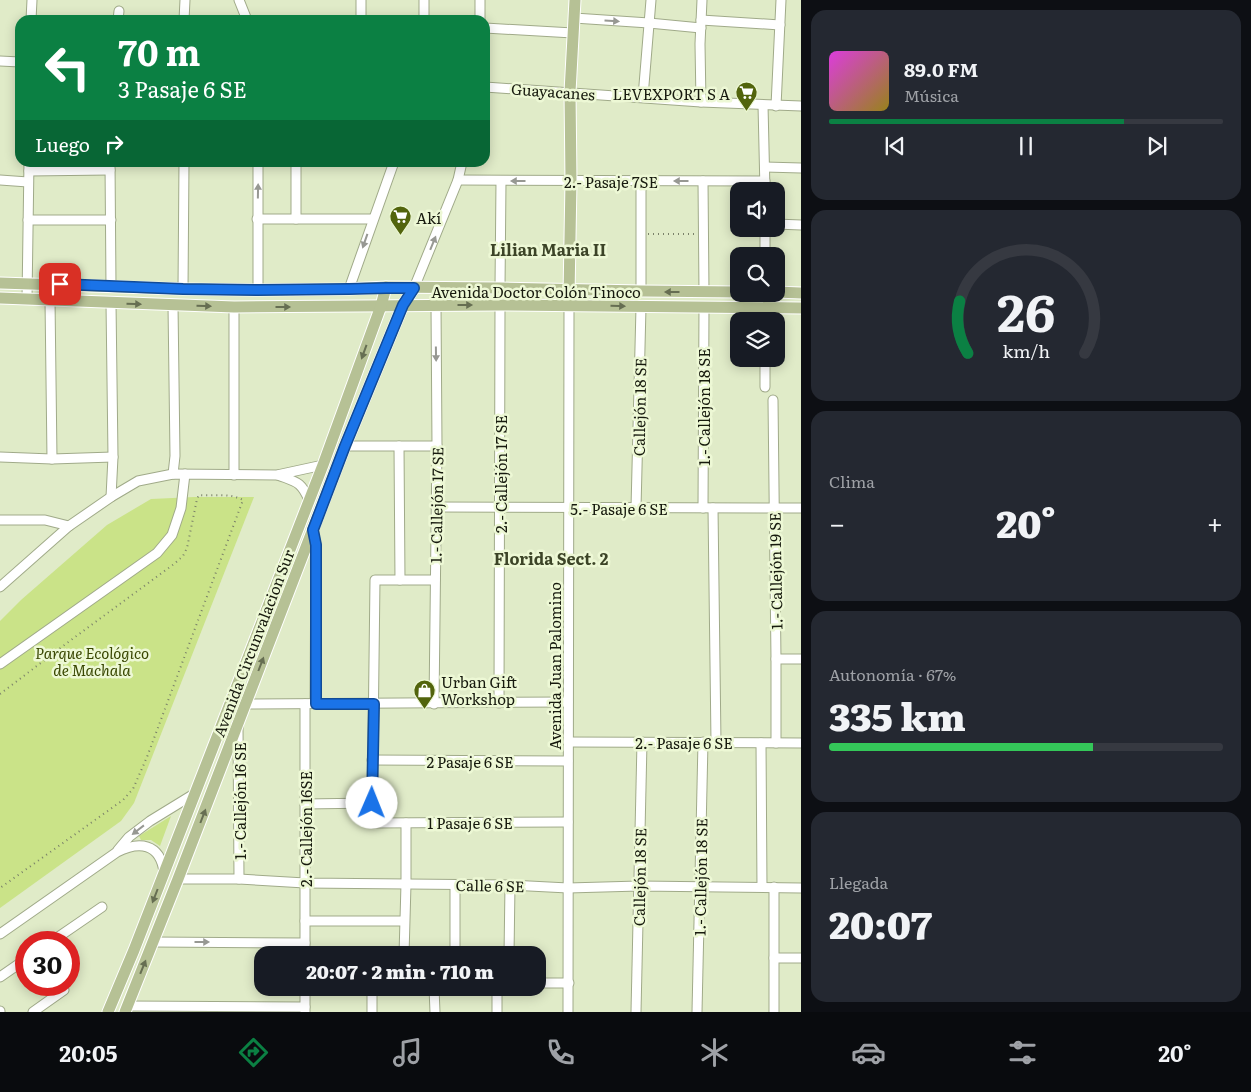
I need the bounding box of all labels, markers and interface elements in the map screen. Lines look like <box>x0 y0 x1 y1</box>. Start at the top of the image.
one-way arrow <box>604 17 620 25</box>
text: 70 m <box>118 25 200 77</box>
icon: left <box>35 35 100 100</box>
text: 89.0 FM <box>904 55 978 83</box>
text: 3 Pasaje 6 SE <box>118 72 247 105</box>
street label: Guayacanes <box>510 77 596 105</box>
supermarket icon: LEVEXPORT S A <box>734 81 758 112</box>
place label: LEVEXPORT S A <box>613 82 730 105</box>
text: Música <box>904 83 959 107</box>
text: Luego <box>35 130 90 158</box>
icon: right <box>100 130 128 158</box>
icon: previous <box>881 132 909 160</box>
icon: pause <box>1012 132 1040 160</box>
icon: next <box>1143 132 1171 160</box>
street label: 2.- Pasaje 7SE <box>564 170 658 193</box>
one-way arrow <box>510 177 526 185</box>
one-way arrow <box>673 177 689 185</box>
one-way arrow <box>254 182 262 198</box>
map controls <box>730 182 785 367</box>
button: sound <box>730 182 785 237</box>
supermarket icon: Akí <box>388 205 412 236</box>
place label: Akí <box>416 206 441 229</box>
one-way arrow <box>361 234 369 249</box>
one-way arrow <box>429 236 437 250</box>
district label: Lilian Maria II <box>490 237 606 261</box>
button: search <box>730 247 785 302</box>
pin <box>39 263 81 305</box>
icon: arrive <box>46 270 74 298</box>
text: 26 <box>997 271 1055 348</box>
street label: Avenida Doctor Colón Tinoco <box>431 280 641 303</box>
one-way arrow <box>664 288 680 296</box>
one-way arrow <box>126 300 142 308</box>
one-way arrow <box>457 301 473 309</box>
one-way arrow <box>196 303 212 311</box>
one-way arrow <box>275 303 291 311</box>
one-way arrow <box>610 303 626 311</box>
button: layers <box>730 312 785 367</box>
text: km/h <box>1002 337 1050 364</box>
one-way arrow <box>360 345 368 359</box>
one-way arrow <box>432 346 440 362</box>
street label: 1.- Callejón 18 SE <box>692 348 715 466</box>
street label: Callejón 18 SE <box>627 358 651 456</box>
street label: 2.- Callejón 17 SE <box>489 415 512 533</box>
street label: 1.- Callejón 17 SE <box>423 447 449 563</box>
text: Clima <box>829 469 875 493</box>
text: 20° <box>996 493 1056 550</box>
street label: 5.- Pasaje 6 SE <box>570 497 668 520</box>
text: − <box>829 501 845 543</box>
text: + <box>1207 501 1223 543</box>
street label: 1.- Callejón 19 SE <box>762 512 788 630</box>
street label: Avenida Circunvalacion Sur <box>207 546 299 740</box>
district label: Florida Sect. 2 <box>494 546 609 570</box>
street label: Avenida Juan Palomino <box>543 582 566 750</box>
park label: Parque Ecológico de Machala <box>35 641 149 681</box>
one-way arrow <box>258 657 266 671</box>
text: Autonomía · 67% <box>829 662 956 686</box>
place label: Urban Gift Workshop <box>441 670 517 710</box>
shop icon: Urban Gift Workshop <box>413 678 437 709</box>
text: 335 km <box>829 686 966 743</box>
street label: 2.- Pasaje 6 SE <box>635 731 733 754</box>
street label: 1.- Callejón 16 SE <box>228 742 251 860</box>
street label: 2 Pasaje 6 SE <box>426 750 514 773</box>
street label: 2.- Callejón 16SE <box>294 771 317 887</box>
position arrow <box>345 776 397 828</box>
one-way arrow <box>199 808 207 823</box>
street label: 1 Pasaje 6 SE <box>427 811 513 834</box>
street label: 1.- Callejón 18 SE <box>687 818 713 936</box>
one-way arrow <box>132 824 145 835</box>
street label: Callejón 18 SE <box>627 828 651 926</box>
text: Llegada <box>829 870 888 894</box>
street label: Calle 6 SE <box>455 873 525 897</box>
one-way arrow <box>150 888 158 903</box>
text: 20:07 <box>829 894 932 951</box>
speed limit sign: 30 <box>15 931 80 996</box>
one-way arrow <box>194 938 210 946</box>
text: 20:07 · 2 min · 710 m <box>306 957 494 985</box>
one-way arrow <box>139 959 147 974</box>
icon: directions <box>236 1035 271 1070</box>
icon: music <box>390 1035 425 1070</box>
icon: phone <box>543 1035 578 1070</box>
icon: climate <box>697 1035 732 1070</box>
icon: car <box>851 1035 886 1070</box>
icon: filters <box>1005 1035 1040 1070</box>
text: 20:05 <box>59 1036 117 1069</box>
text: 20° <box>1158 1036 1192 1069</box>

